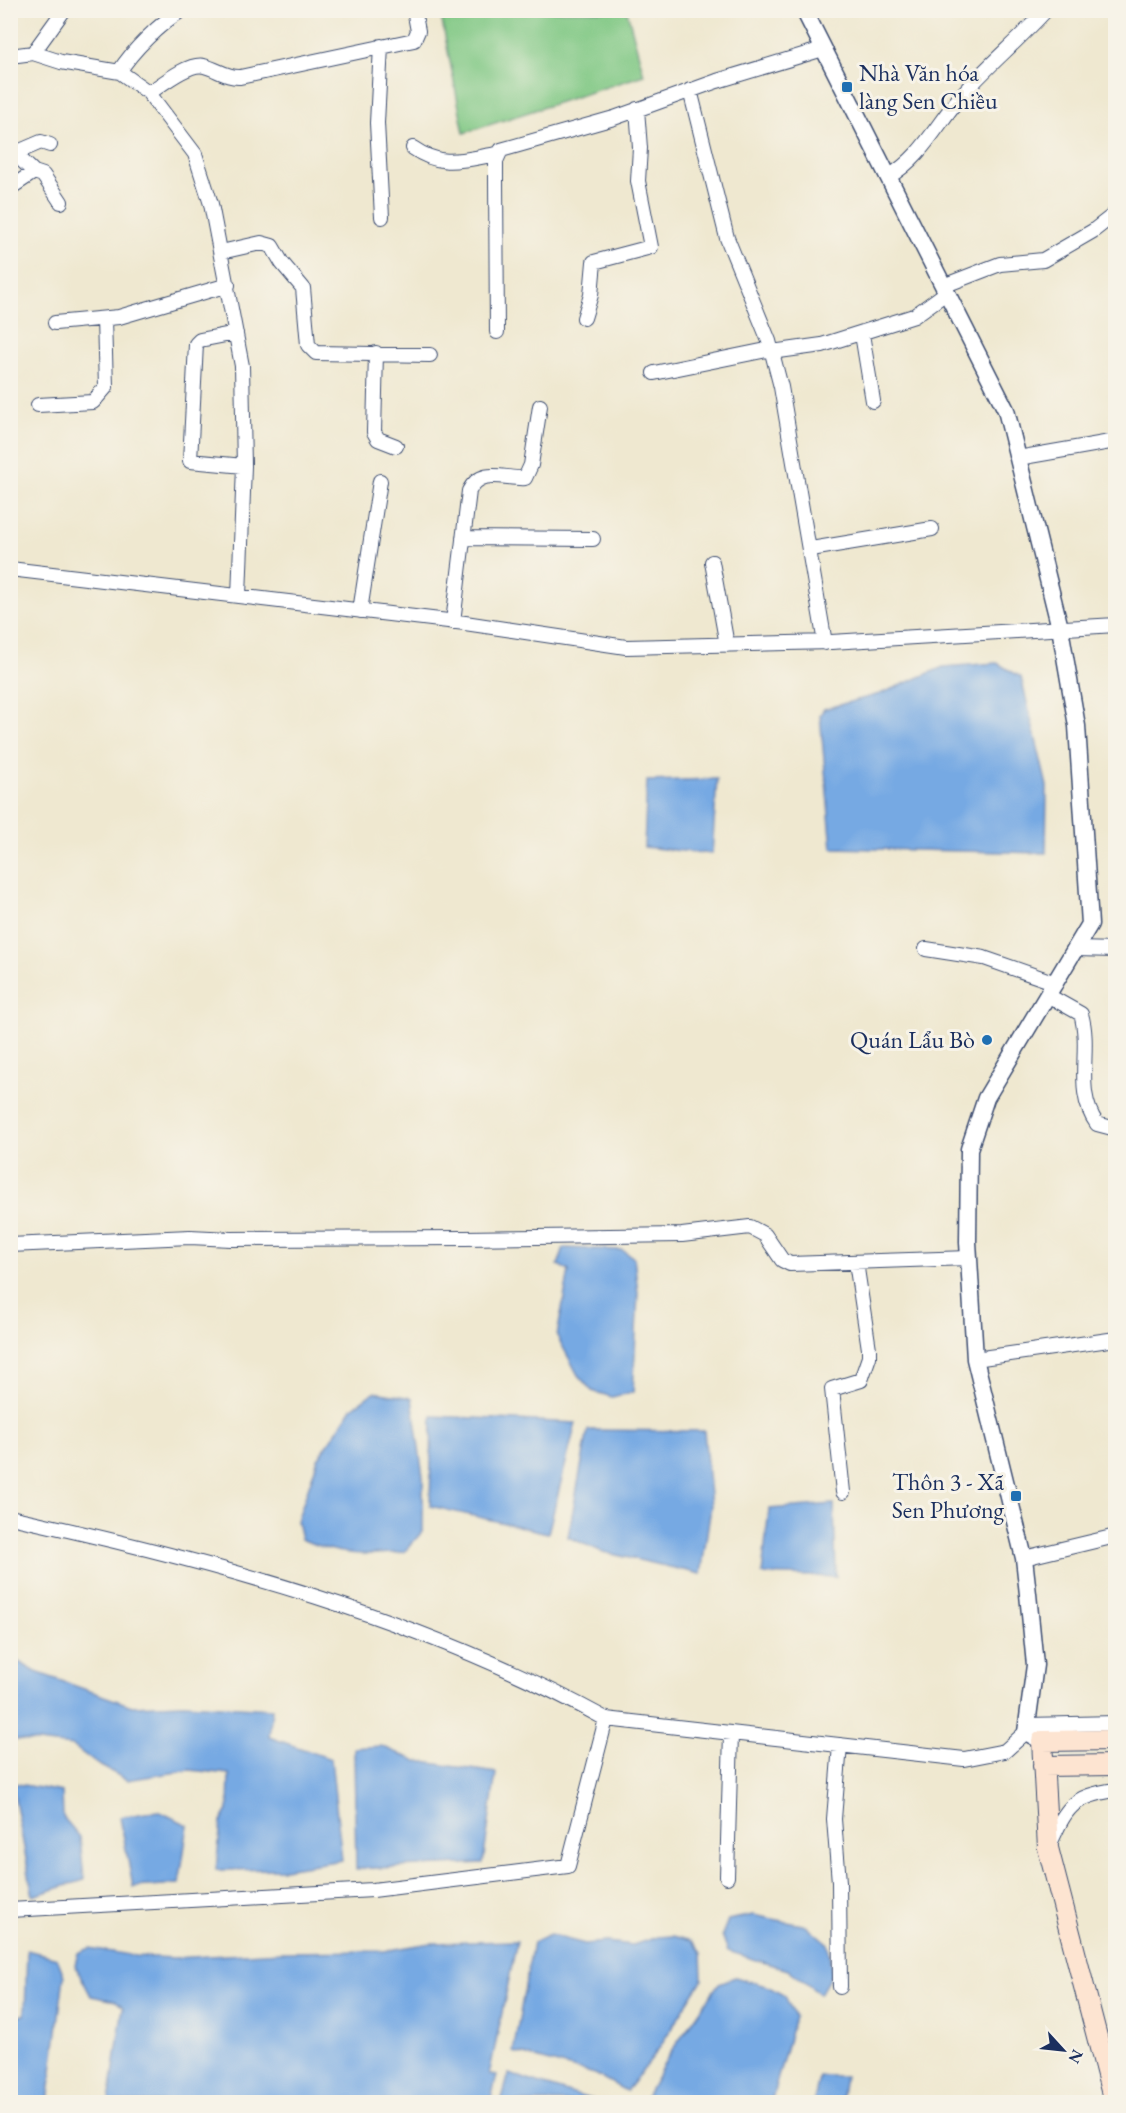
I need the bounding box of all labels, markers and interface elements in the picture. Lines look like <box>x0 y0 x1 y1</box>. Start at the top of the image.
place label: Nhà Văn hóa làng Sen Chiều <box>859 57 998 116</box>
marker: Nhà Văn hóa làng Sen Chiều <box>840 80 854 94</box>
place label: Quán Lẩu Bò <box>850 1024 975 1055</box>
marker: Quán Lẩu Bò <box>980 1033 994 1047</box>
place label: Thôn 3 - Xã Sen Phương <box>892 1466 1005 1525</box>
marker: Thôn 3 - Xã Sen Phương <box>1009 1489 1023 1503</box>
north arrow <box>1033 2020 1093 2080</box>
text: N <box>1064 2046 1088 2067</box>

